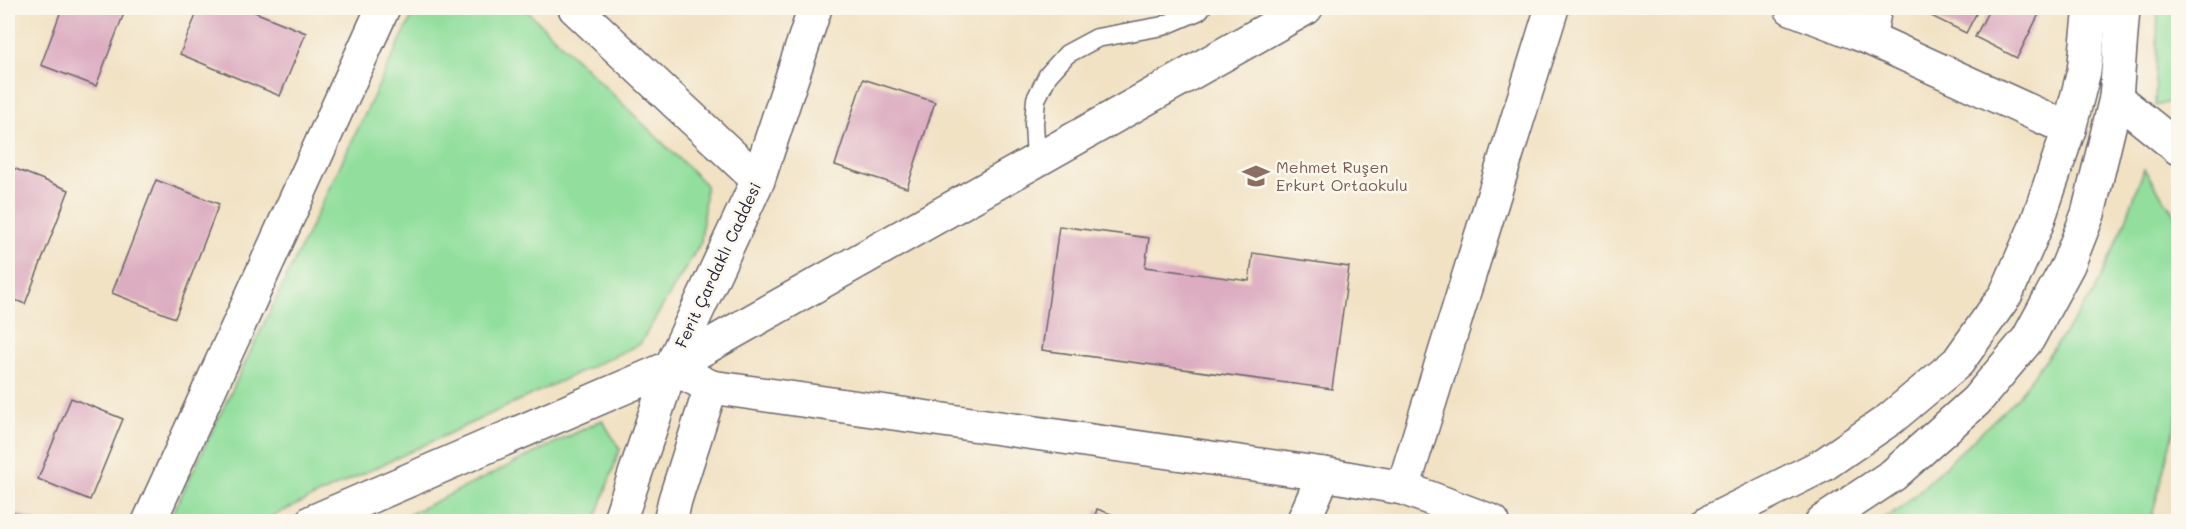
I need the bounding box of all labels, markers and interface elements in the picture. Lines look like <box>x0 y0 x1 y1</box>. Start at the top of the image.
place label: Mehmet Ruşen Erkurt Ortaokulu <box>1276 156 1408 195</box>
school or university icon: Mehmet Ruşen Erkurt Ortaokulu <box>1241 161 1271 191</box>
street label: Ferit Çardaklı Caddesi <box>670 179 765 351</box>

